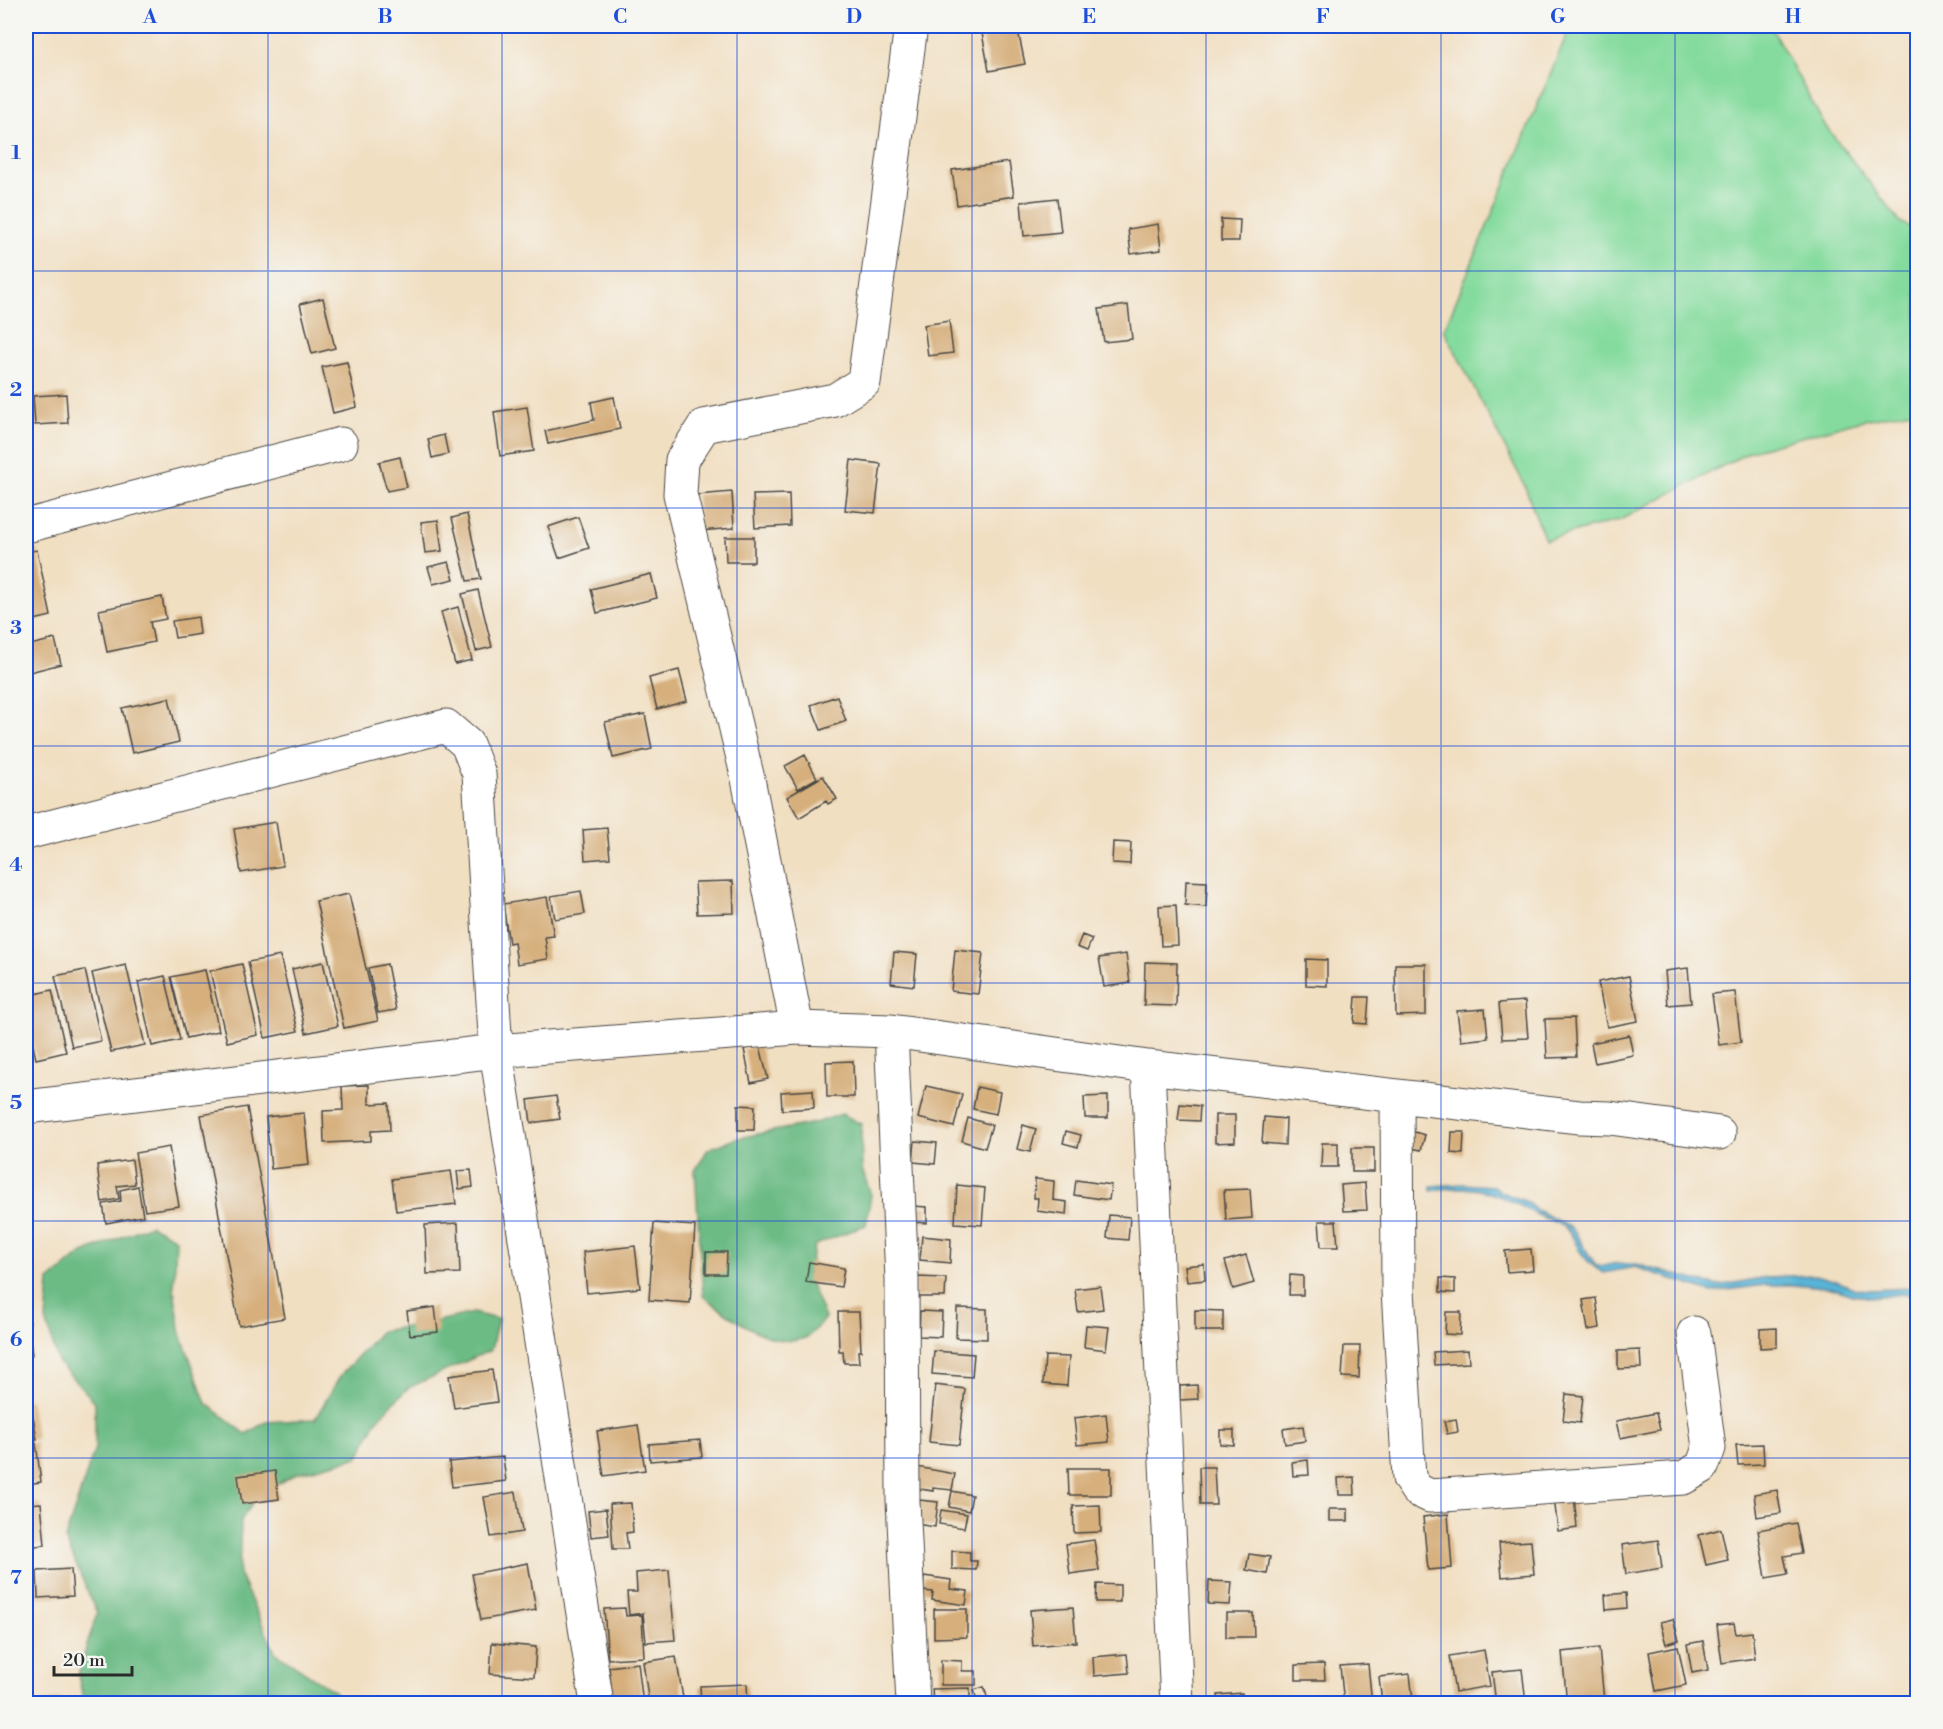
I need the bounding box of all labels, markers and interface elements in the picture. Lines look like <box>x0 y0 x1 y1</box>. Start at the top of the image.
text: A <box>142 5 158 30</box>
text: B <box>377 5 393 30</box>
text: C <box>613 5 627 30</box>
text: D <box>846 5 862 30</box>
text: E <box>1082 5 1096 30</box>
text: F <box>1316 5 1330 30</box>
text: G <box>1550 5 1566 30</box>
text: H <box>1785 5 1802 30</box>
text: 1 <box>11 141 21 166</box>
text: 2 <box>10 378 22 403</box>
text: 3 <box>10 616 22 641</box>
text: 4 <box>9 853 23 878</box>
text: 5 <box>10 1091 22 1116</box>
text: 6 <box>10 1328 23 1353</box>
text: 7 <box>10 1566 22 1591</box>
scale bar <box>54 1639 132 1677</box>
text: 20 m <box>63 1649 105 1672</box>

